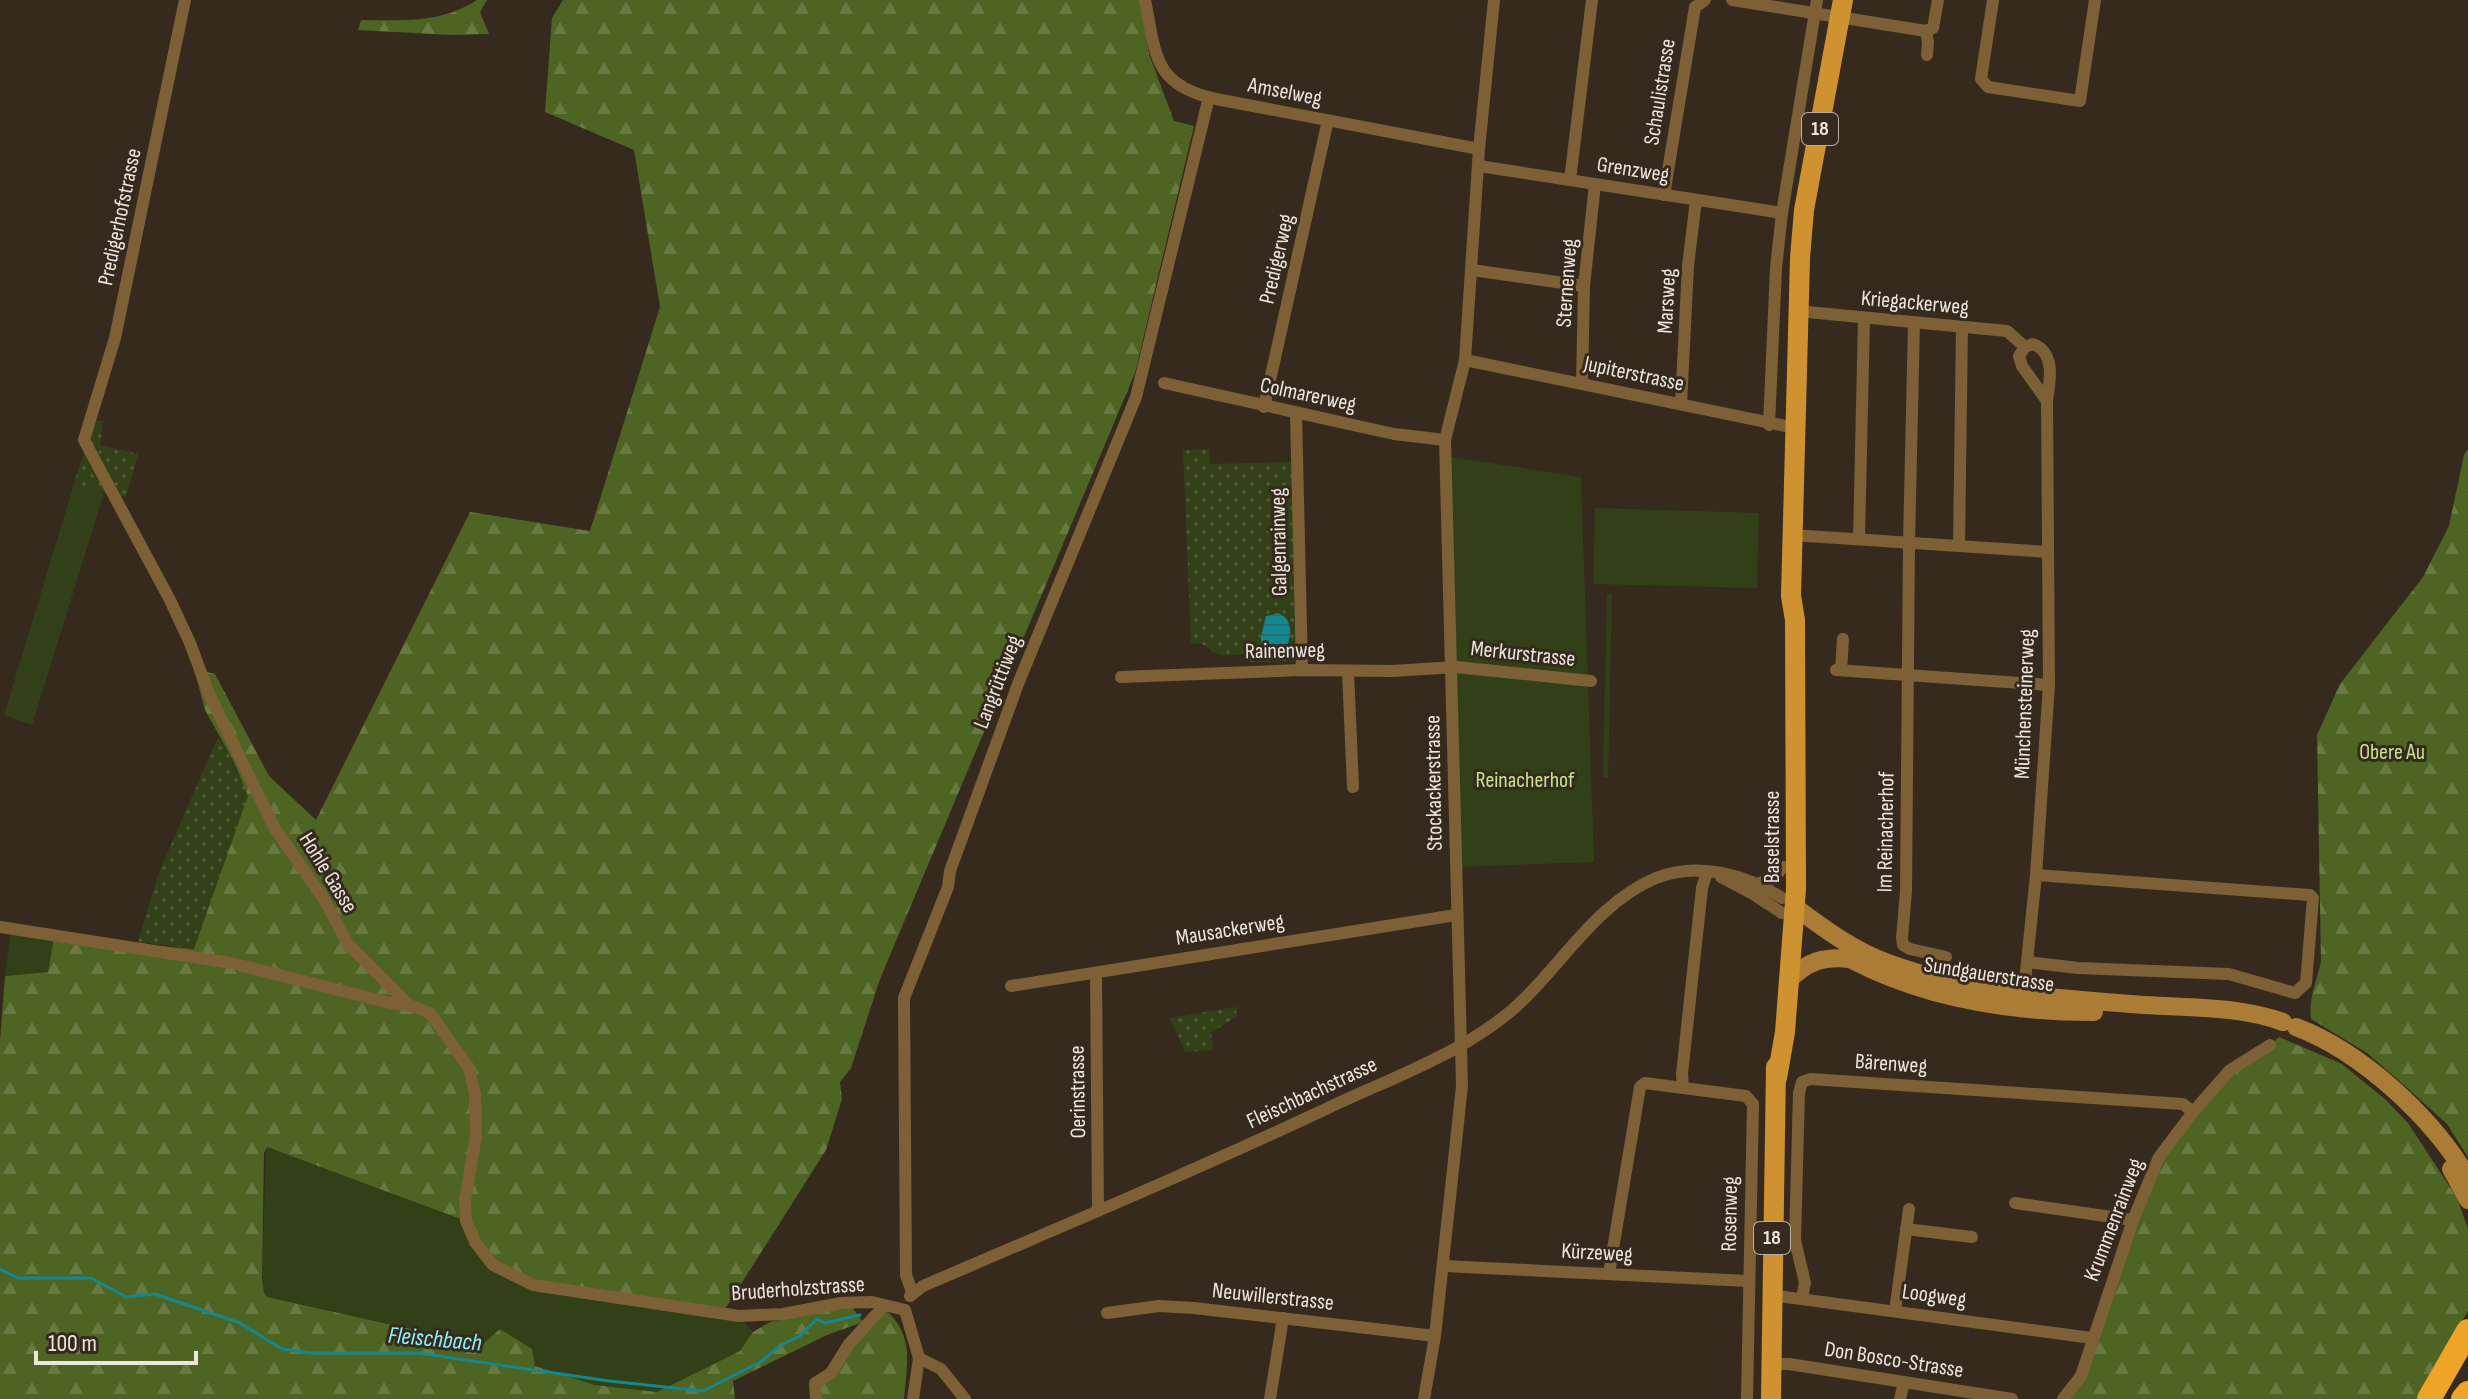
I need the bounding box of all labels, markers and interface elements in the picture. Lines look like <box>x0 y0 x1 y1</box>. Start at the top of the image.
street label: Schaulistrasse <box>1638 37 1682 147</box>
street label: Amselweg <box>1245 71 1324 112</box>
road number: 18 <box>1802 113 1838 145</box>
street label: Predigerhofstrasse <box>92 146 148 288</box>
street label: Grenzweg <box>1595 151 1671 189</box>
street label: Predigerweg <box>1254 211 1300 307</box>
street label: Sternenweg <box>1550 238 1584 328</box>
street label: Marsweg <box>1652 267 1682 334</box>
street label: Kriegackerweg <box>1860 285 1970 321</box>
street label: Jupiterstrasse <box>1580 350 1687 398</box>
street label: Colmarerweg <box>1257 372 1359 418</box>
street label: Galgenrainweg <box>1265 487 1293 596</box>
street label: Münchensteinerweg <box>2009 628 2041 780</box>
street label: Langrüttiweg <box>968 631 1028 732</box>
street label: Merkurstrasse <box>1469 635 1577 673</box>
street label: Rainenweg <box>1245 637 1325 665</box>
street label: Stockackerstrasse <box>1419 715 1449 851</box>
park label: Obere Au <box>2359 739 2425 766</box>
park label: Reinacherhof <box>1476 767 1575 794</box>
street label: Im Reinacherhof <box>1871 771 1901 893</box>
street label: Baselstrasse <box>1759 791 1786 883</box>
street label: Hohle Gasse <box>293 828 363 918</box>
street label: Mausackerweg <box>1174 908 1286 952</box>
street label: Sundgauerstrasse <box>1922 951 2056 999</box>
street label: Oerinstrasse <box>1064 1045 1092 1139</box>
street label: Bärenweg <box>1854 1048 1928 1080</box>
street label: Fleischbachstrasse <box>1243 1051 1381 1135</box>
street label: Krummenrainweg <box>2078 1154 2150 1285</box>
street label: Rosenweg <box>1716 1176 1744 1252</box>
road number: 18 <box>1754 1222 1790 1254</box>
street label: Kürzeweg <box>1561 1238 1634 1268</box>
street label: Bruderholzstrasse <box>730 1271 866 1307</box>
street label: Neuwillerstrasse <box>1211 1277 1335 1317</box>
street label: Loogweg <box>1900 1278 1968 1314</box>
scale bar <box>36 1315 196 1365</box>
water label: Fleischbach <box>387 1320 483 1358</box>
text: 100 m <box>48 1329 97 1358</box>
street label: Don Bosco-Strasse <box>1823 1336 1965 1384</box>

